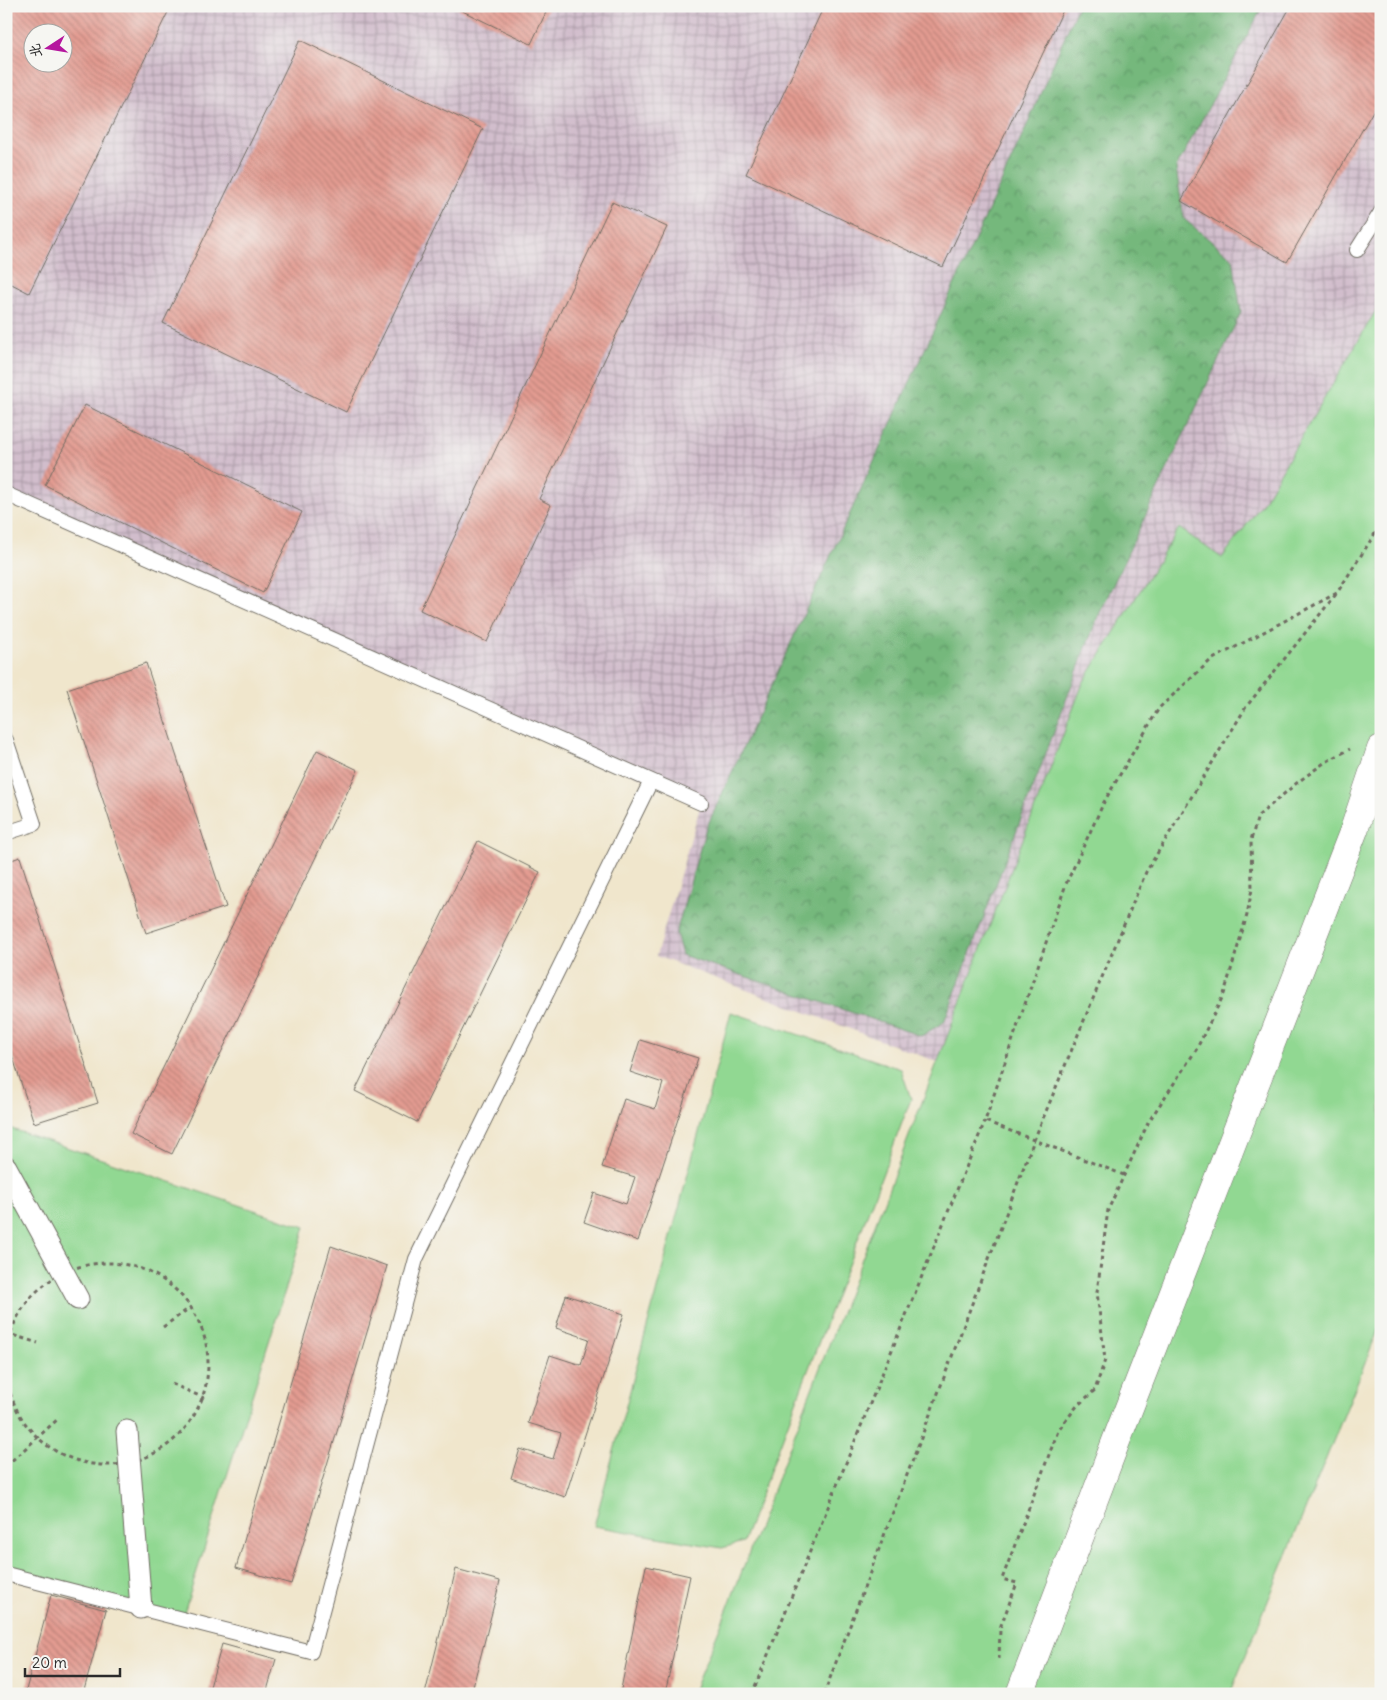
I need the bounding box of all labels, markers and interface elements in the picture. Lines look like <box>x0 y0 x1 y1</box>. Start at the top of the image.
north arrow <box>22 22 72 72</box>
text: 北 <box>25 42 46 59</box>
scale bar <box>25 1645 120 1677</box>
text: 20 m <box>32 1653 67 1672</box>

